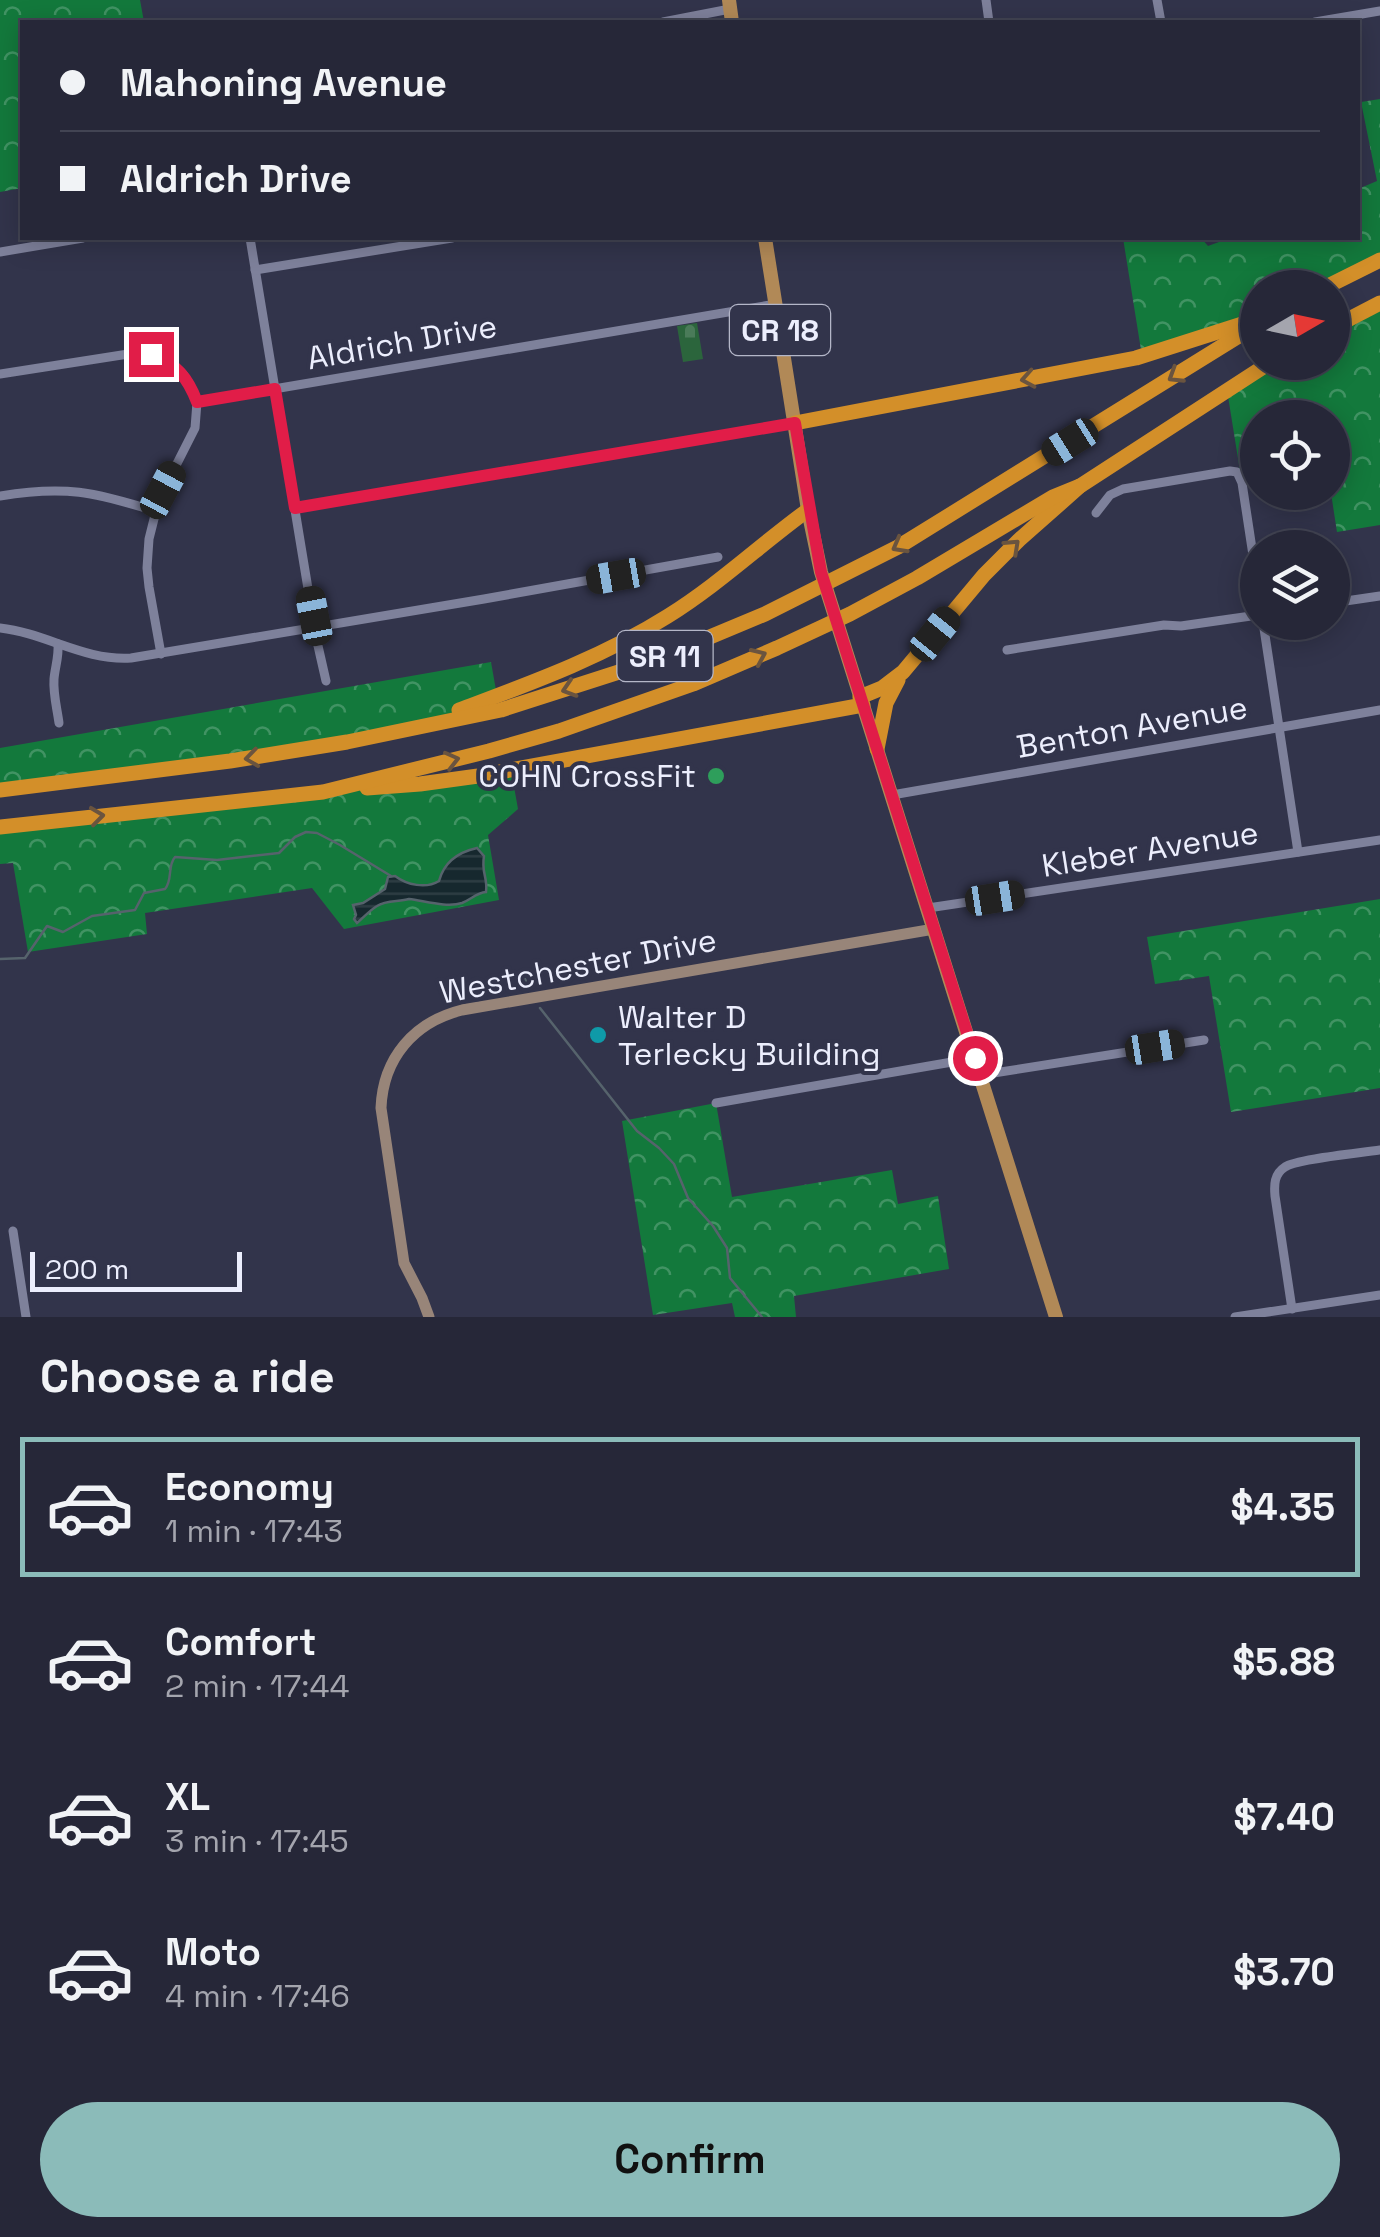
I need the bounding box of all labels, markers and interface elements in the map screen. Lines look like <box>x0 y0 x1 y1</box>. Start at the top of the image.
text: Mahoning Avenue <box>120 59 447 107</box>
text: Aldrich Drive <box>120 155 352 203</box>
north arrow <box>1240 270 1350 380</box>
map controls <box>1240 270 1350 640</box>
road number: CR 18 <box>730 305 830 355</box>
street label: Aldrich Drive <box>304 306 500 378</box>
route end <box>129 332 174 377</box>
one-way arrow <box>1168 364 1186 383</box>
one-way arrow <box>1020 368 1037 389</box>
button: locate <box>1240 400 1350 510</box>
car <box>1037 413 1103 471</box>
car <box>136 456 190 524</box>
button: layers <box>1240 530 1350 640</box>
one-way arrow <box>891 534 909 554</box>
one-way arrow <box>1001 540 1019 558</box>
car <box>584 556 648 596</box>
car <box>294 584 334 648</box>
car <box>904 601 966 667</box>
road number: SR 11 <box>618 631 712 681</box>
one-way arrow <box>749 648 767 668</box>
one-way arrow <box>561 678 578 698</box>
street label: Benton Avenue <box>1013 687 1251 767</box>
one-way arrow <box>243 746 260 767</box>
one-way arrow <box>443 751 460 772</box>
place label: COHN CrossFit <box>478 756 696 796</box>
marker: COHN CrossFit <box>705 765 727 787</box>
one-way arrow <box>89 806 105 827</box>
street label: Kleber Avenue <box>1039 812 1261 886</box>
car <box>963 878 1027 918</box>
street label: Westchester Drive <box>436 920 720 1012</box>
place label: Walter D Terlecky Building <box>618 997 881 1074</box>
marker: Walter D Terlecky Building <box>587 1024 609 1046</box>
car <box>1123 1027 1187 1067</box>
route start <box>953 1036 998 1081</box>
scale bar <box>30 1247 242 1292</box>
text: 200 m <box>45 1251 129 1287</box>
text: Choose a ride <box>40 1348 335 1405</box>
icon: car <box>45 1462 135 1552</box>
text: Economy <box>165 1463 334 1511</box>
text: $4.35 <box>1231 1483 1335 1531</box>
text: 1 min · 17:43 <box>165 1511 343 1551</box>
icon: car <box>45 1617 135 1707</box>
text: Comfort <box>165 1618 316 1666</box>
text: $5.88 <box>1232 1638 1335 1686</box>
text: 2 min · 17:44 <box>165 1666 349 1706</box>
icon: car <box>45 1772 135 1862</box>
text: XL <box>165 1773 210 1821</box>
text: $7.40 <box>1233 1793 1335 1841</box>
text: 3 min · 17:45 <box>165 1821 349 1861</box>
icon: car <box>45 1927 135 2017</box>
text: Moto <box>165 1928 261 1976</box>
text: $3.70 <box>1233 1948 1335 1996</box>
text: 4 min · 17:46 <box>165 1976 350 2016</box>
button: Confirm <box>40 2102 1340 2217</box>

